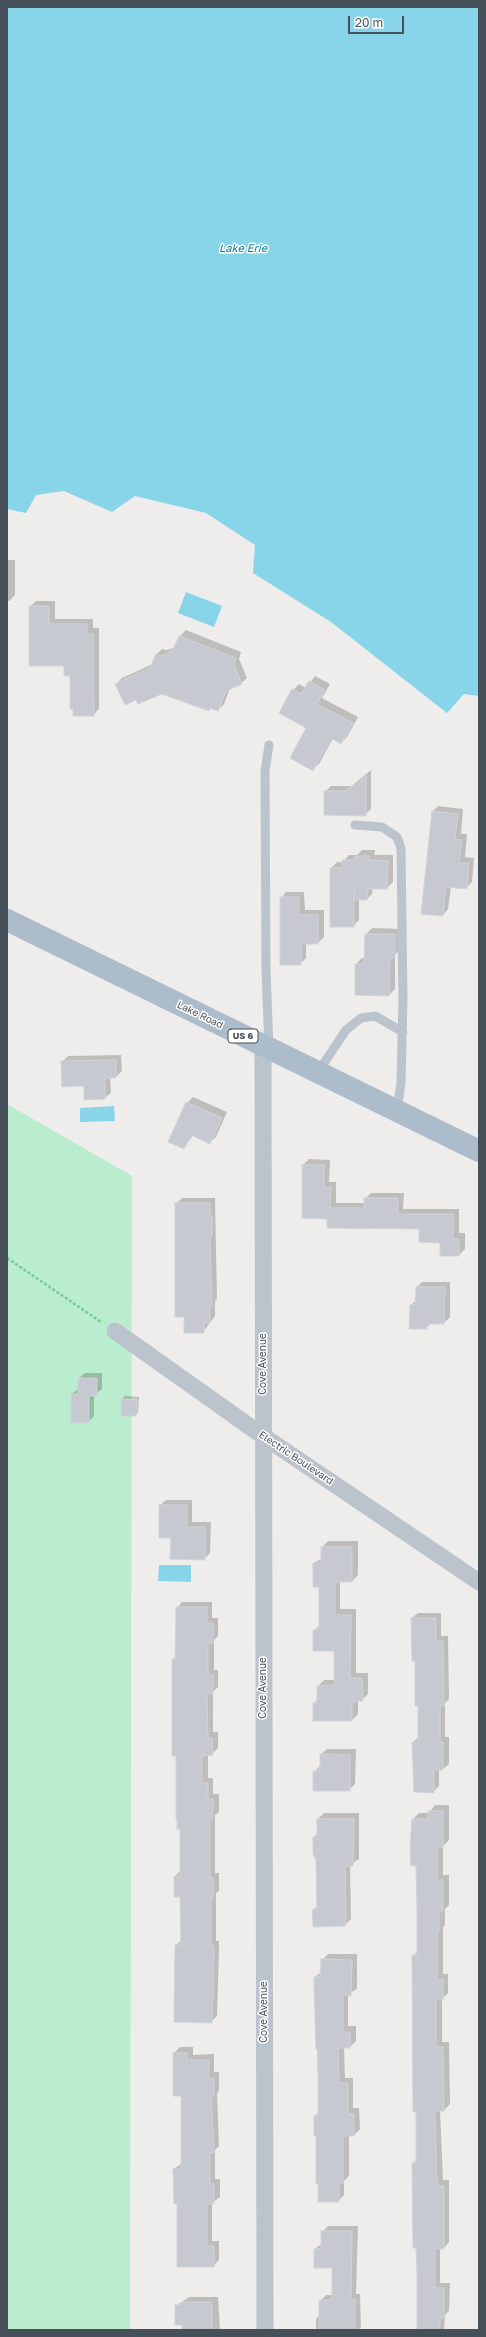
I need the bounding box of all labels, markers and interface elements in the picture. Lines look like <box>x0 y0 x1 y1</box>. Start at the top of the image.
scale bar <box>350 8 406 34</box>
text: 20 m <box>355 15 383 30</box>
water label: Lake Erie <box>219 242 267 256</box>
street label: Lake Road <box>175 999 225 1031</box>
road number: US 6 <box>228 1029 258 1043</box>
street label: Cove Avenue <box>257 1333 269 1395</box>
street label: Electric Boulevard <box>256 1429 336 1487</box>
street label: Cove Avenue <box>257 1657 269 1719</box>
street label: Cove Avenue <box>258 1981 270 2043</box>

